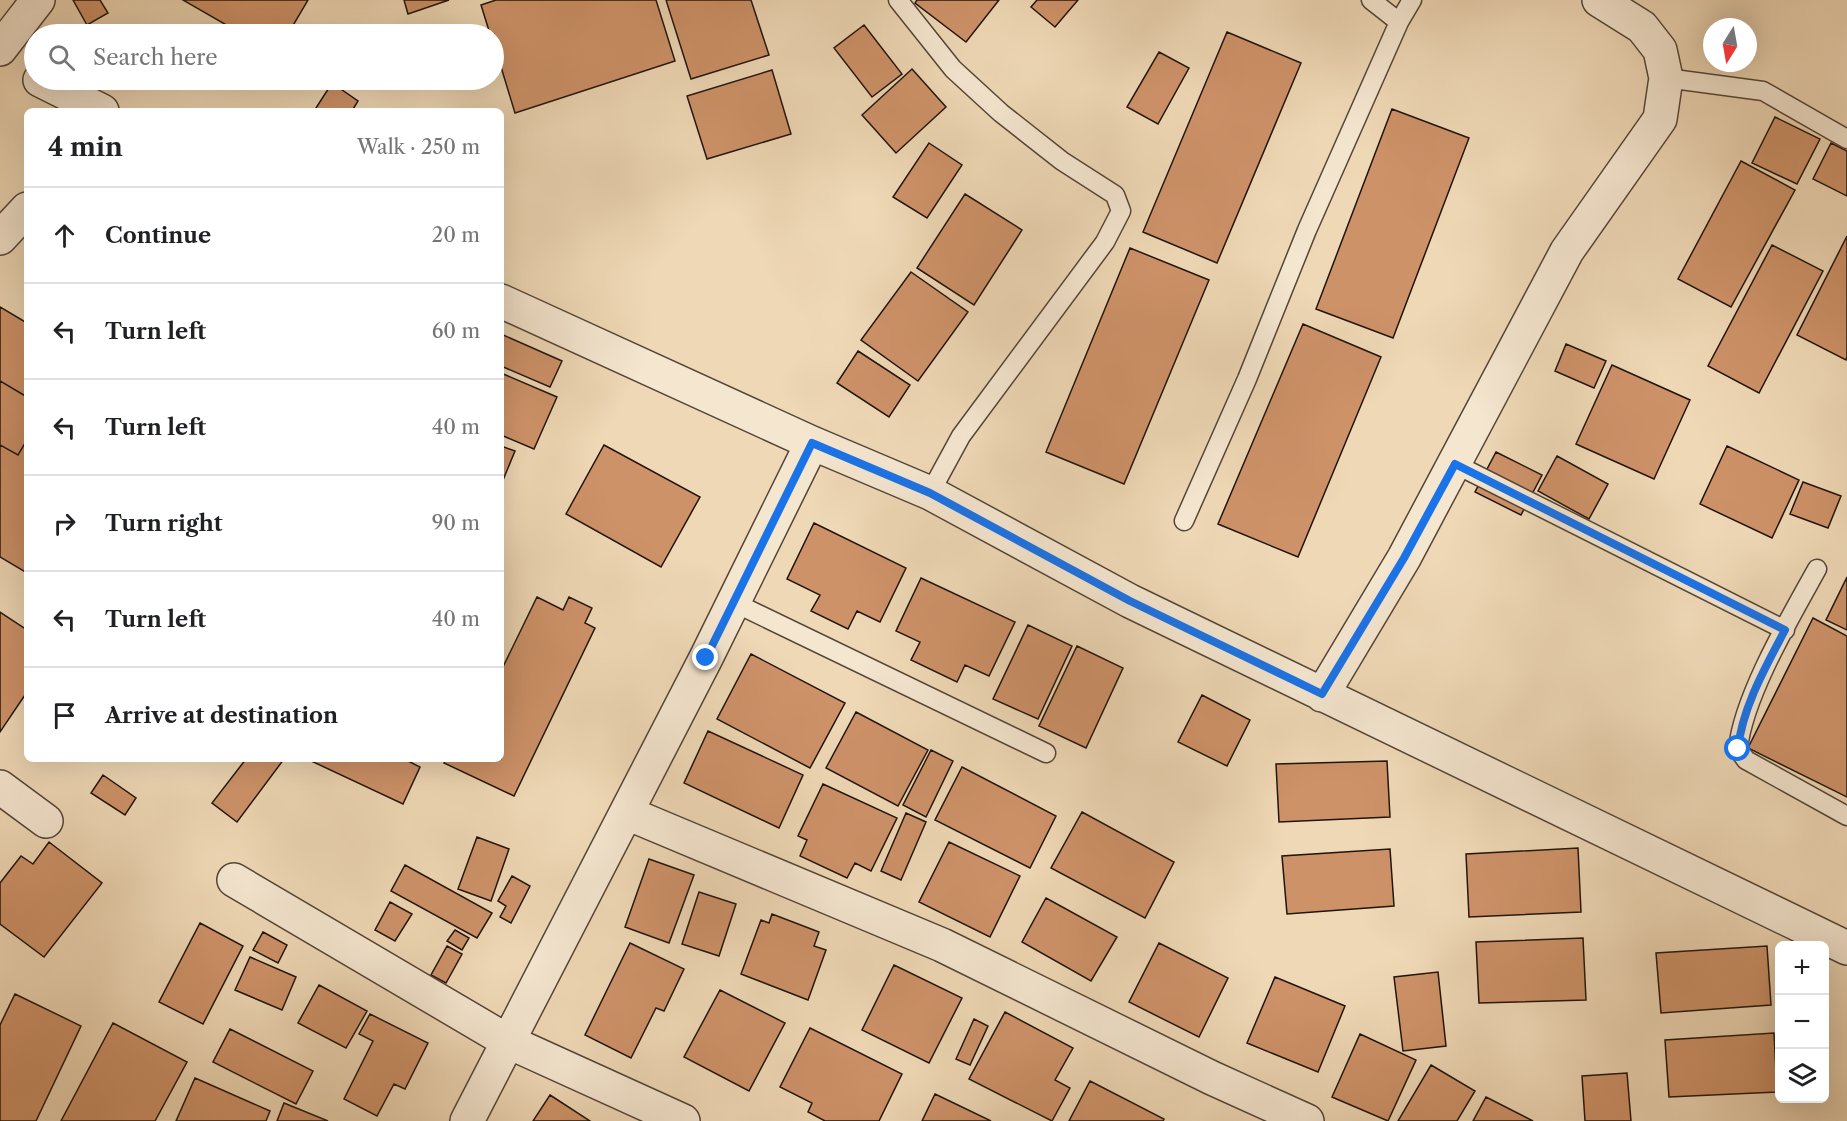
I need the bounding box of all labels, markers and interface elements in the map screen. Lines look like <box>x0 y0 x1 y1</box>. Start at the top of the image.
north arrow <box>1703 18 1757 72</box>
search box <box>24 24 504 90</box>
icon: search <box>45 41 78 74</box>
text: Search here <box>93 44 218 71</box>
text: 4 min <box>48 131 123 163</box>
text: Walk · 250 m <box>357 135 480 159</box>
icon: ahead <box>48 219 81 252</box>
text: Continue <box>105 222 211 249</box>
text: 20 m <box>432 223 480 247</box>
icon: left <box>48 315 81 348</box>
text: Turn left <box>105 318 206 345</box>
text: 60 m <box>432 319 480 343</box>
icon: left <box>48 411 81 444</box>
text: Turn left <box>105 414 206 441</box>
text: 40 m <box>432 415 480 439</box>
icon: right <box>48 507 81 540</box>
text: Turn right <box>105 510 223 537</box>
text: 90 m <box>432 511 480 535</box>
icon: left <box>48 603 81 636</box>
text: Turn left <box>105 606 206 633</box>
text: 40 m <box>432 607 480 631</box>
route end <box>692 644 718 670</box>
icon: arrive <box>48 699 81 732</box>
text: Arrive at destination <box>105 702 338 729</box>
route start <box>1724 735 1750 761</box>
map controls <box>1775 941 1829 1103</box>
button: + <box>1775 941 1829 995</box>
button: − <box>1775 995 1829 1049</box>
button: layers <box>1775 1049 1829 1103</box>

